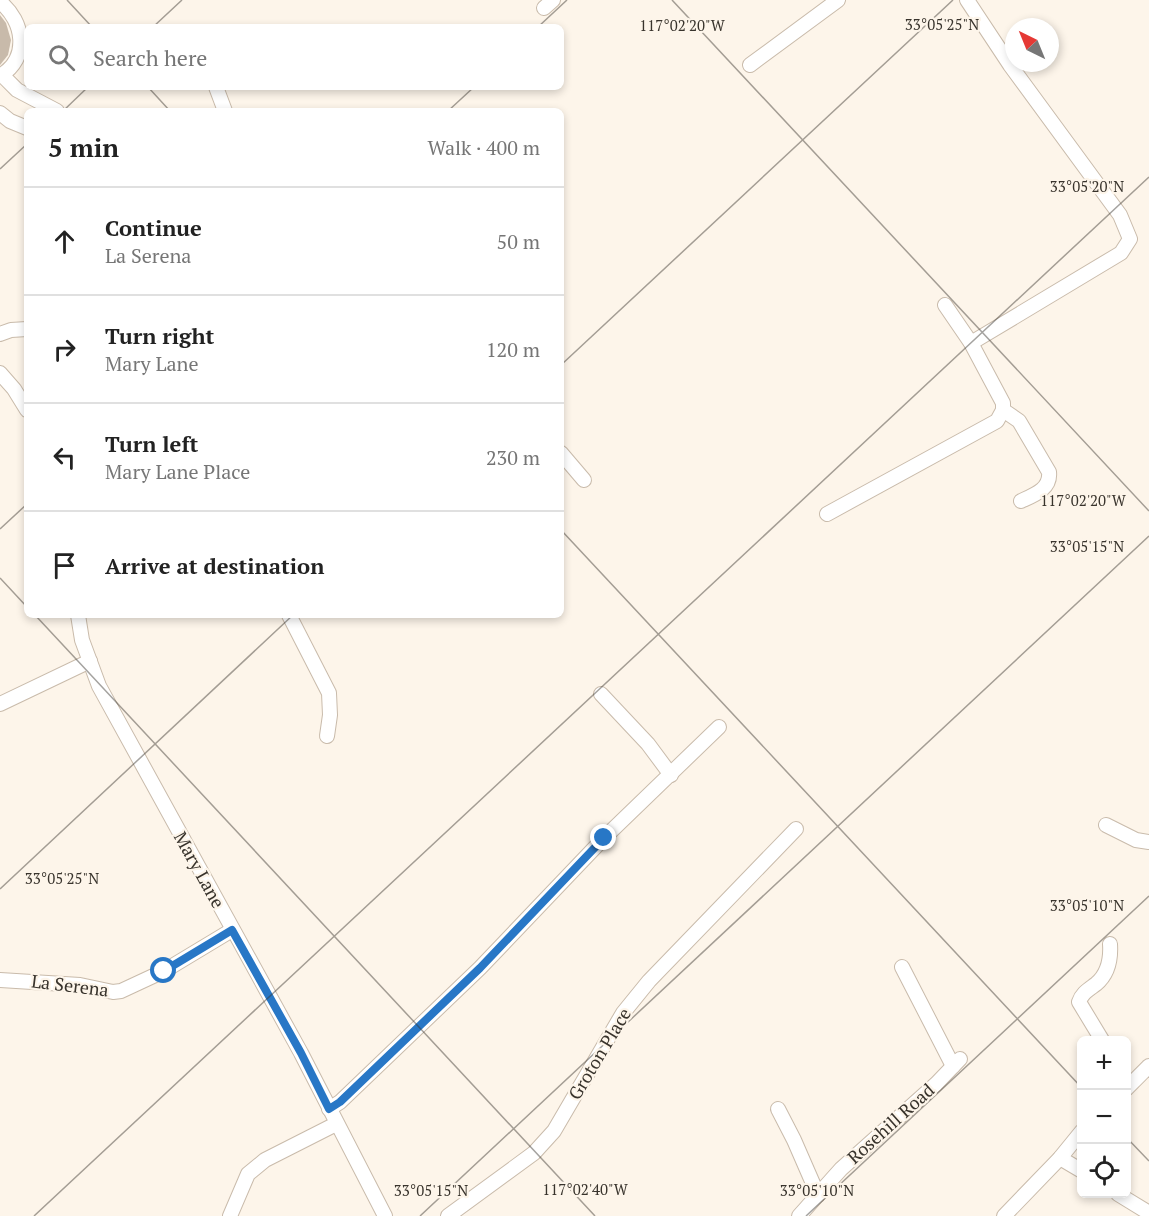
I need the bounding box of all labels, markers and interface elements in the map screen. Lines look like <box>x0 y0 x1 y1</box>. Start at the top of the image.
text: 33°05'25"N <box>905 14 979 34</box>
text: 117°02'20"W <box>639 15 726 35</box>
north arrow <box>1005 18 1059 72</box>
search box <box>24 24 564 90</box>
icon: search <box>45 41 78 74</box>
text: Search here <box>93 43 207 72</box>
text: 5 min <box>48 130 119 164</box>
text: Walk · 400 m <box>428 134 540 161</box>
text: 33°05'20"N <box>1050 176 1124 196</box>
text: Continue <box>105 213 202 242</box>
icon: ahead <box>48 225 81 258</box>
text: 50 m <box>497 228 540 255</box>
text: La Serena <box>105 242 191 269</box>
text: Turn right <box>105 321 214 350</box>
icon: right <box>48 333 81 366</box>
text: 120 m <box>486 336 540 363</box>
text: Mary Lane <box>105 350 198 377</box>
text: Turn left <box>105 429 198 458</box>
icon: left <box>48 441 81 474</box>
text: 230 m <box>486 444 540 471</box>
text: Mary Lane Place <box>105 458 250 485</box>
text: 117°02'20"W <box>1040 490 1127 510</box>
text: 33°05'15"N <box>1050 536 1124 556</box>
icon: arrive <box>48 549 81 582</box>
text: Arrive at destination <box>105 551 324 580</box>
route end <box>590 824 616 850</box>
street label: Mary Lane <box>169 827 231 912</box>
text: 33°05'25"N <box>25 868 99 888</box>
text: 33°05'10"N <box>1050 895 1124 915</box>
route start <box>150 957 176 983</box>
street label: La Serena <box>30 968 110 1002</box>
street label: Groton Place <box>562 1003 636 1104</box>
map controls <box>1077 1036 1131 1198</box>
button: + <box>1077 1036 1131 1090</box>
street label: Rosehill Road <box>842 1078 939 1169</box>
button: − <box>1077 1090 1131 1144</box>
button: locate <box>1077 1144 1131 1198</box>
text: 117°02'40"W <box>542 1179 629 1199</box>
text: 33°05'15"N <box>394 1180 468 1200</box>
text: 33°05'10"N <box>780 1180 854 1200</box>

